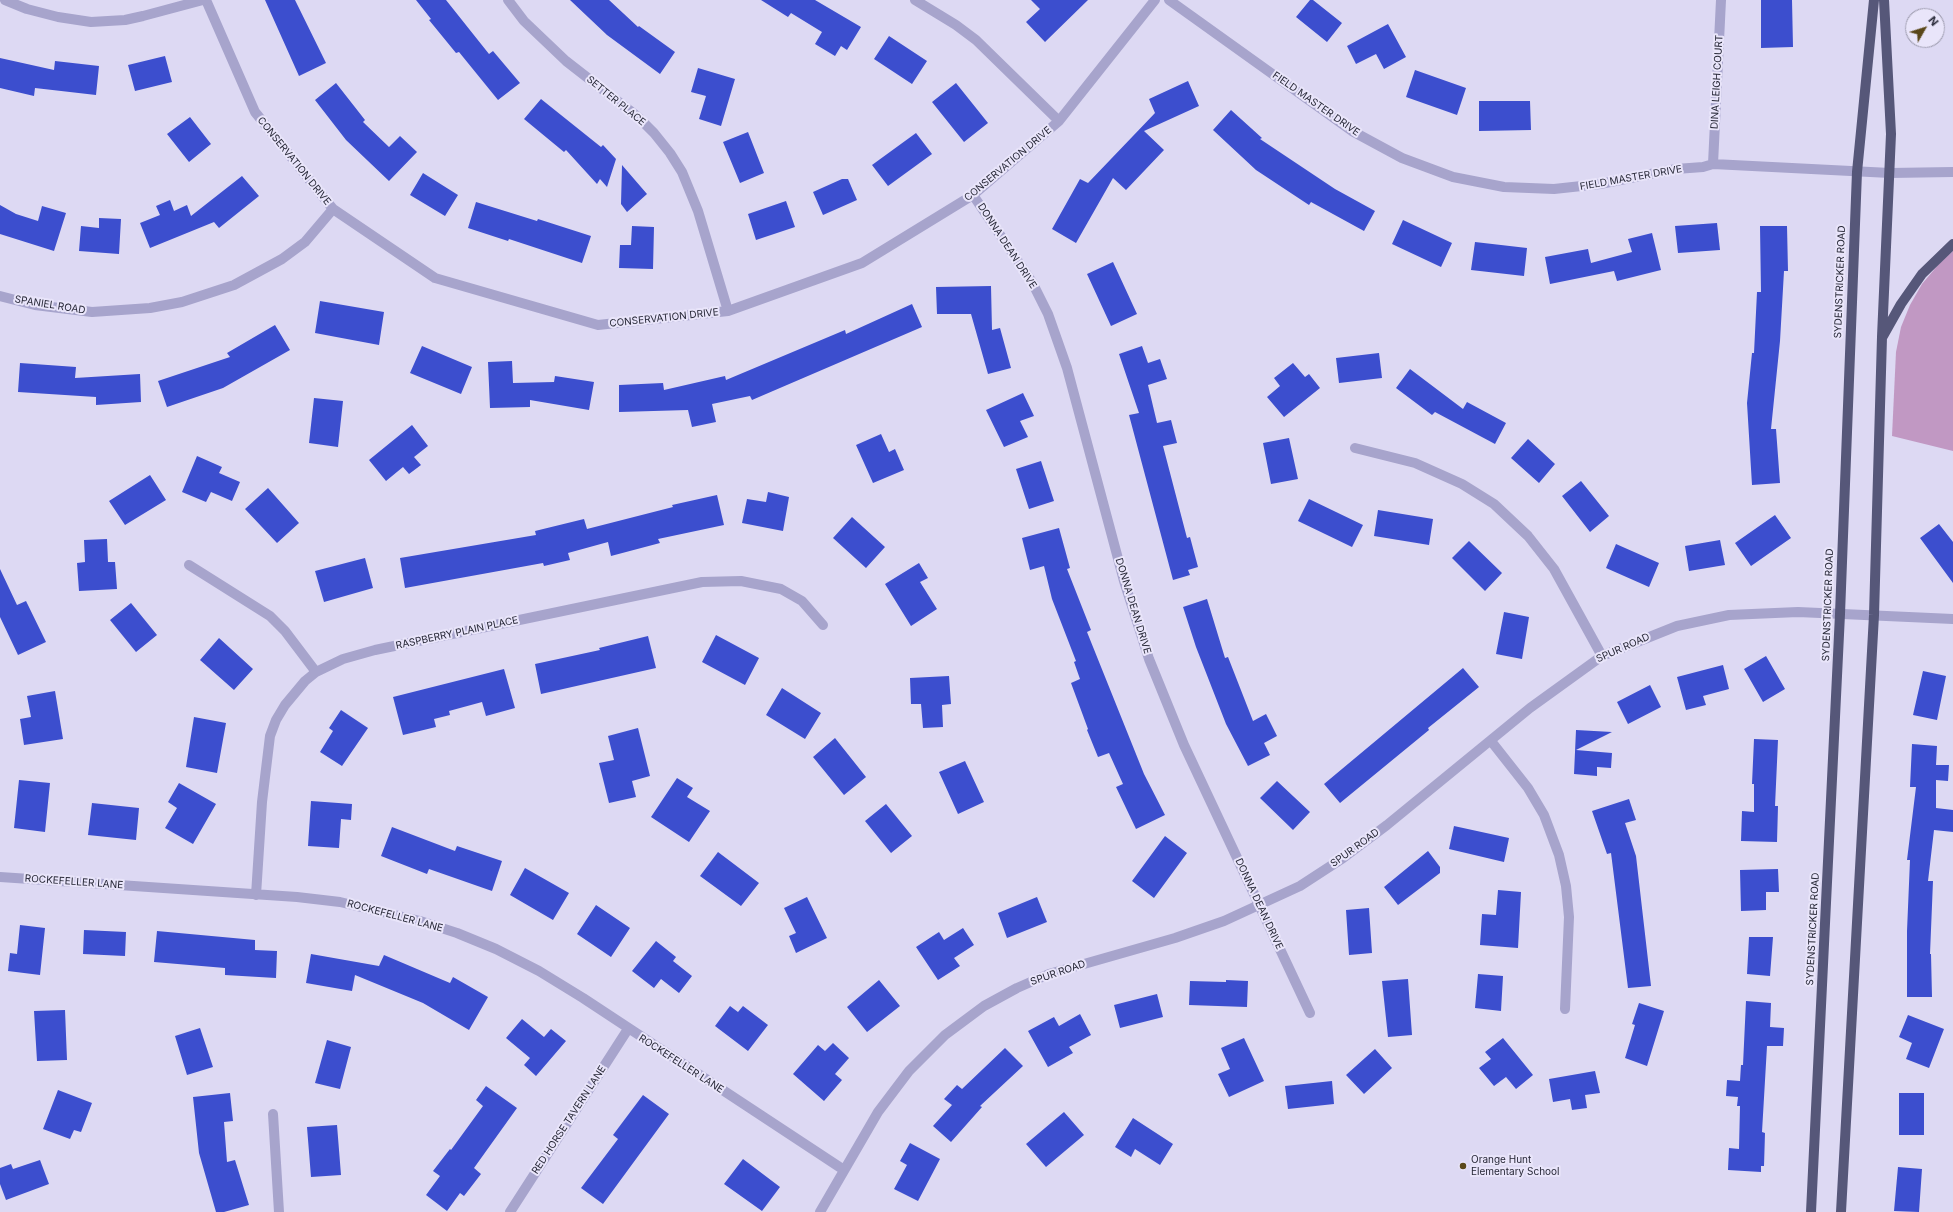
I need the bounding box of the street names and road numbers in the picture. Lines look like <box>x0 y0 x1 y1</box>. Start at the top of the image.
street label: DINA LEIGH COURT <box>1709 35 1725 129</box>
street label: FIELD MASTER DRIVE <box>1270 69 1362 139</box>
street label: SETTER PLACE <box>584 74 648 128</box>
street label: CONSERVATION DRIVE <box>255 115 333 207</box>
street label: CONSERVATION DRIVE <box>962 124 1054 204</box>
street label: FIELD MASTER DRIVE <box>1579 163 1683 193</box>
street label: DONNA DEAN DRIVE <box>975 201 1039 291</box>
street label: SYDENSTRICKER ROAD <box>1832 225 1848 339</box>
street label: SPANIEL ROAD <box>14 293 86 317</box>
street label: CONSERVATION DRIVE <box>609 306 719 330</box>
street label: SYDENSTRICKER ROAD <box>1820 548 1836 662</box>
street label: DONNA DEAN DRIVE <box>1113 557 1153 655</box>
street label: RASPBERRY PLAIN PLACE <box>395 614 519 652</box>
street label: SPUR ROAD <box>1594 631 1652 665</box>
street label: SPUR ROAD <box>1328 826 1382 870</box>
street label: DONNA DEAN DRIVE <box>1233 856 1285 952</box>
street label: SYDENSTRICKER ROAD <box>1804 872 1822 986</box>
street label: ROCKEFELLER LANE <box>24 873 124 891</box>
street label: ROCKEFELLER LANE <box>346 897 444 935</box>
street label: SPUR ROAD <box>1029 958 1087 988</box>
street label: ROCKEFELLER LANE <box>636 1032 726 1096</box>
street label: RED HORSE TAVERN LANE <box>529 1064 609 1176</box>

